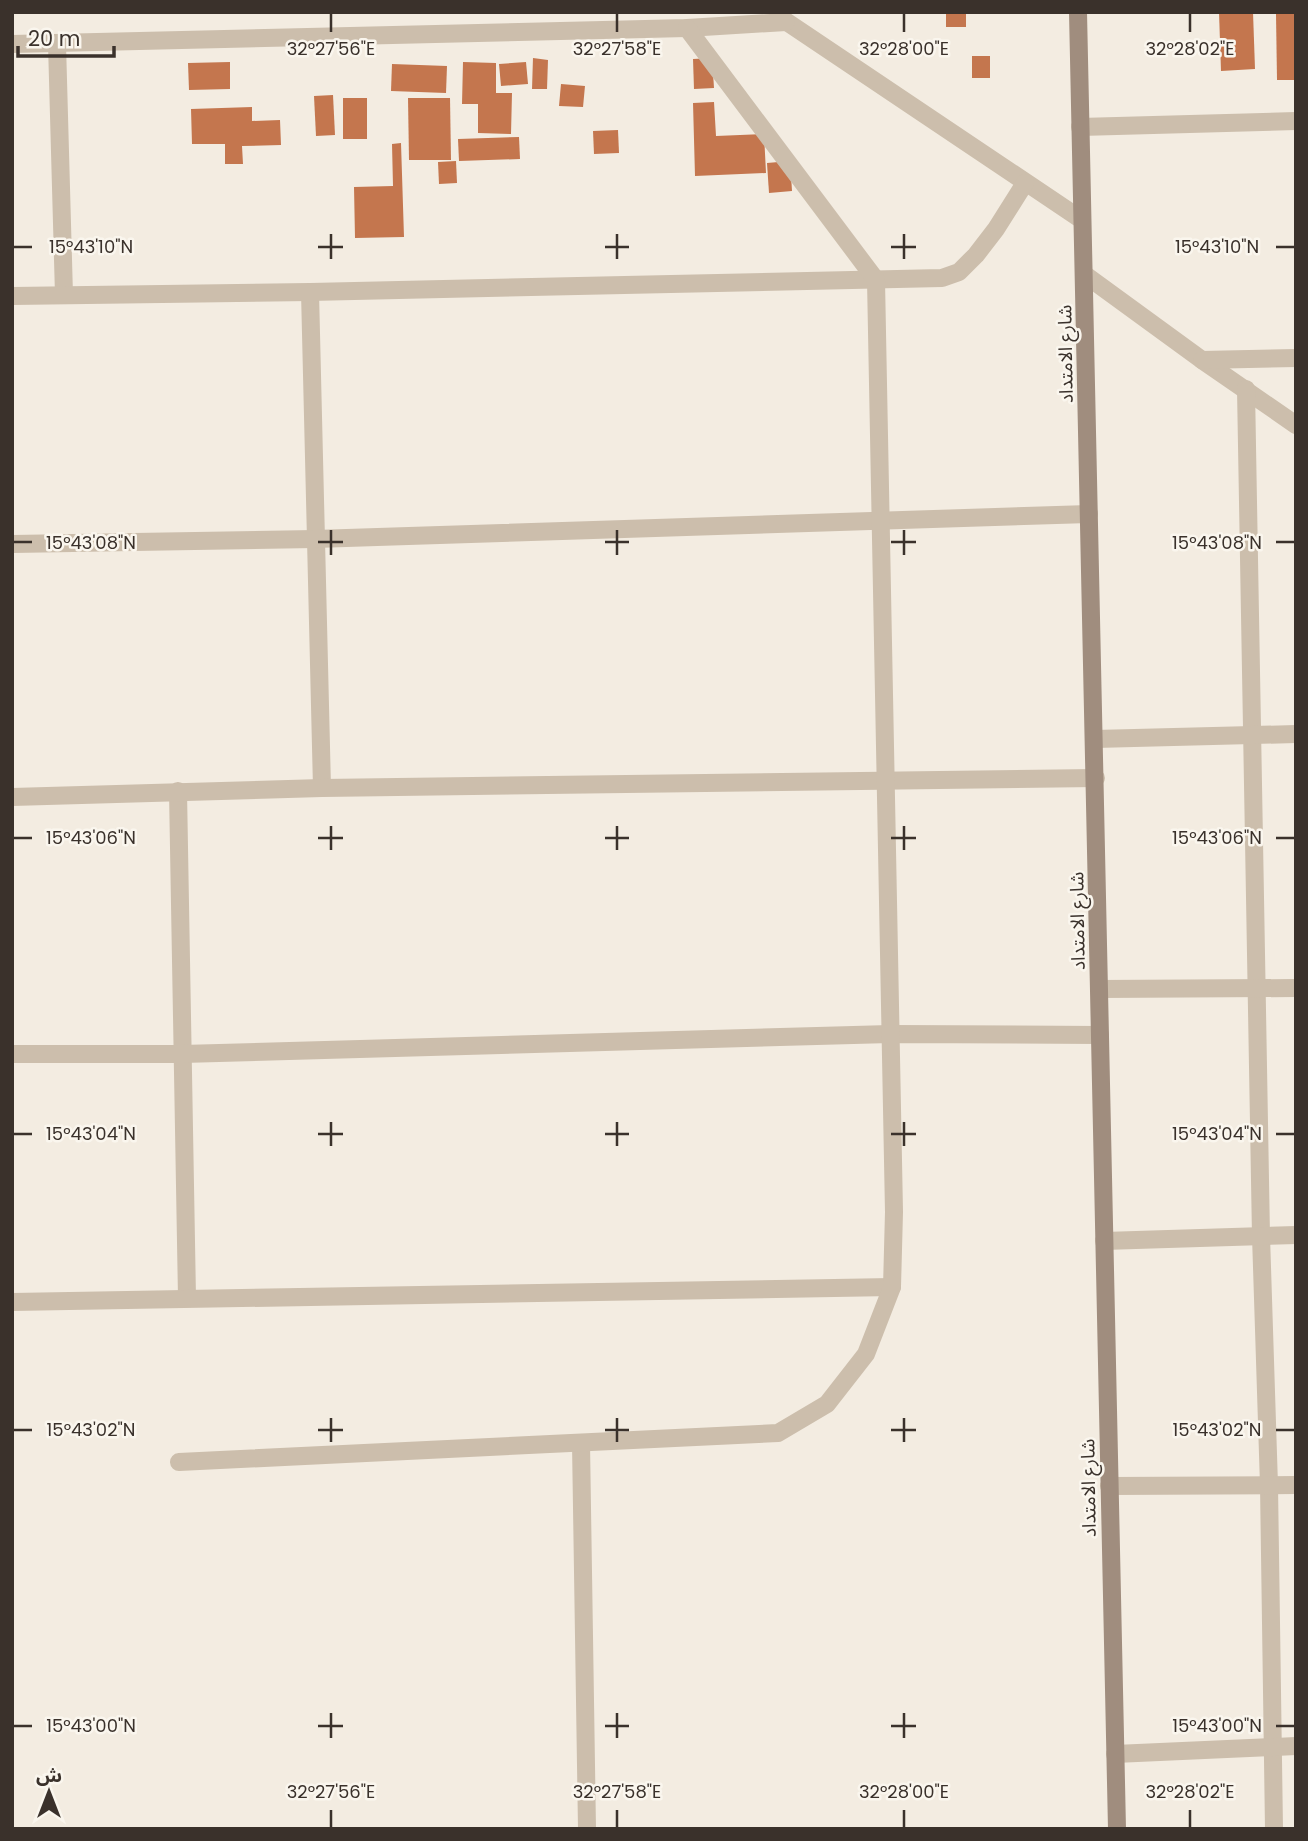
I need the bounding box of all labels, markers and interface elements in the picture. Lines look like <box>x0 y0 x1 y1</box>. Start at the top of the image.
scale bar <box>18 14 114 58</box>
text: 20 m <box>28 24 81 53</box>
text: 32°27'56"E <box>287 36 375 61</box>
text: 32°27'58"E <box>573 36 661 61</box>
text: 32°28'00"E <box>859 36 949 61</box>
text: 32°28'02"E <box>1145 36 1235 61</box>
text: 15°43'10"N <box>49 234 133 259</box>
text: 15°43'10"N <box>1175 234 1259 259</box>
street label: شارع الامتداد <box>1051 305 1080 403</box>
text: 15°43'08"N <box>46 530 136 555</box>
text: 15°43'08"N <box>1172 530 1262 555</box>
text: 15°43'06"N <box>46 825 136 850</box>
text: 15°43'06"N <box>1172 825 1262 850</box>
street label: شارع الامتداد <box>1063 872 1092 970</box>
text: 15°43'04"N <box>46 1121 136 1146</box>
text: 15°43'04"N <box>1172 1121 1262 1146</box>
text: 15°43'02"N <box>47 1417 135 1442</box>
text: 15°43'02"N <box>1173 1417 1261 1442</box>
street label: شارع الامتداد <box>1074 1439 1103 1537</box>
text: 15°43'00"N <box>46 1713 136 1738</box>
text: 15°43'00"N <box>1172 1713 1262 1738</box>
north arrow <box>14 1757 84 1827</box>
text: ش <box>36 1762 62 1789</box>
text: 32°27'56"E <box>287 1779 375 1804</box>
text: 32°27'58"E <box>573 1779 661 1804</box>
text: 32°28'00"E <box>859 1779 949 1804</box>
text: 32°28'02"E <box>1145 1779 1235 1804</box>

